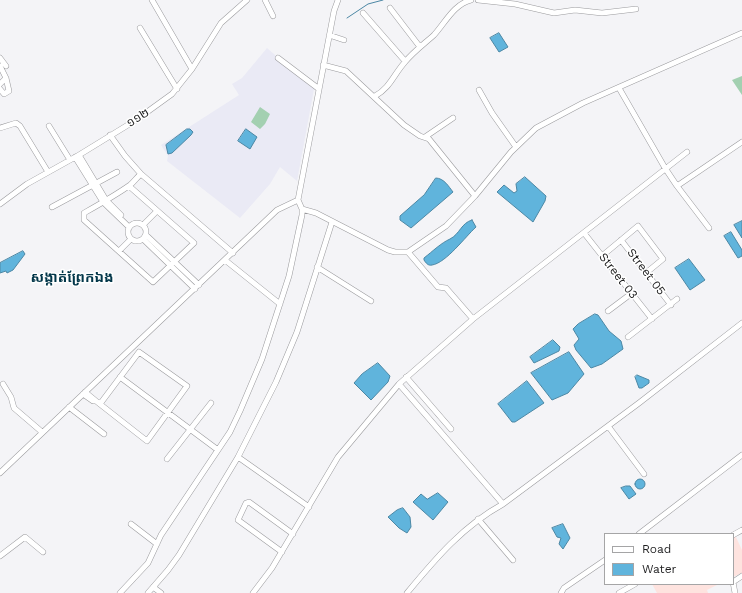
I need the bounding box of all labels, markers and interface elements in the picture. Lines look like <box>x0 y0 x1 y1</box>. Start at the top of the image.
street label: ១១២ <box>124 105 152 131</box>
street label: Street 05 <box>624 246 668 298</box>
street label: Street 03 <box>596 250 640 302</box>
district label: សង្កាត់ព្រែកឯង <box>30 270 114 286</box>
legend <box>604 533 734 585</box>
text: Road <box>642 542 671 556</box>
text: Water <box>642 562 676 576</box>

